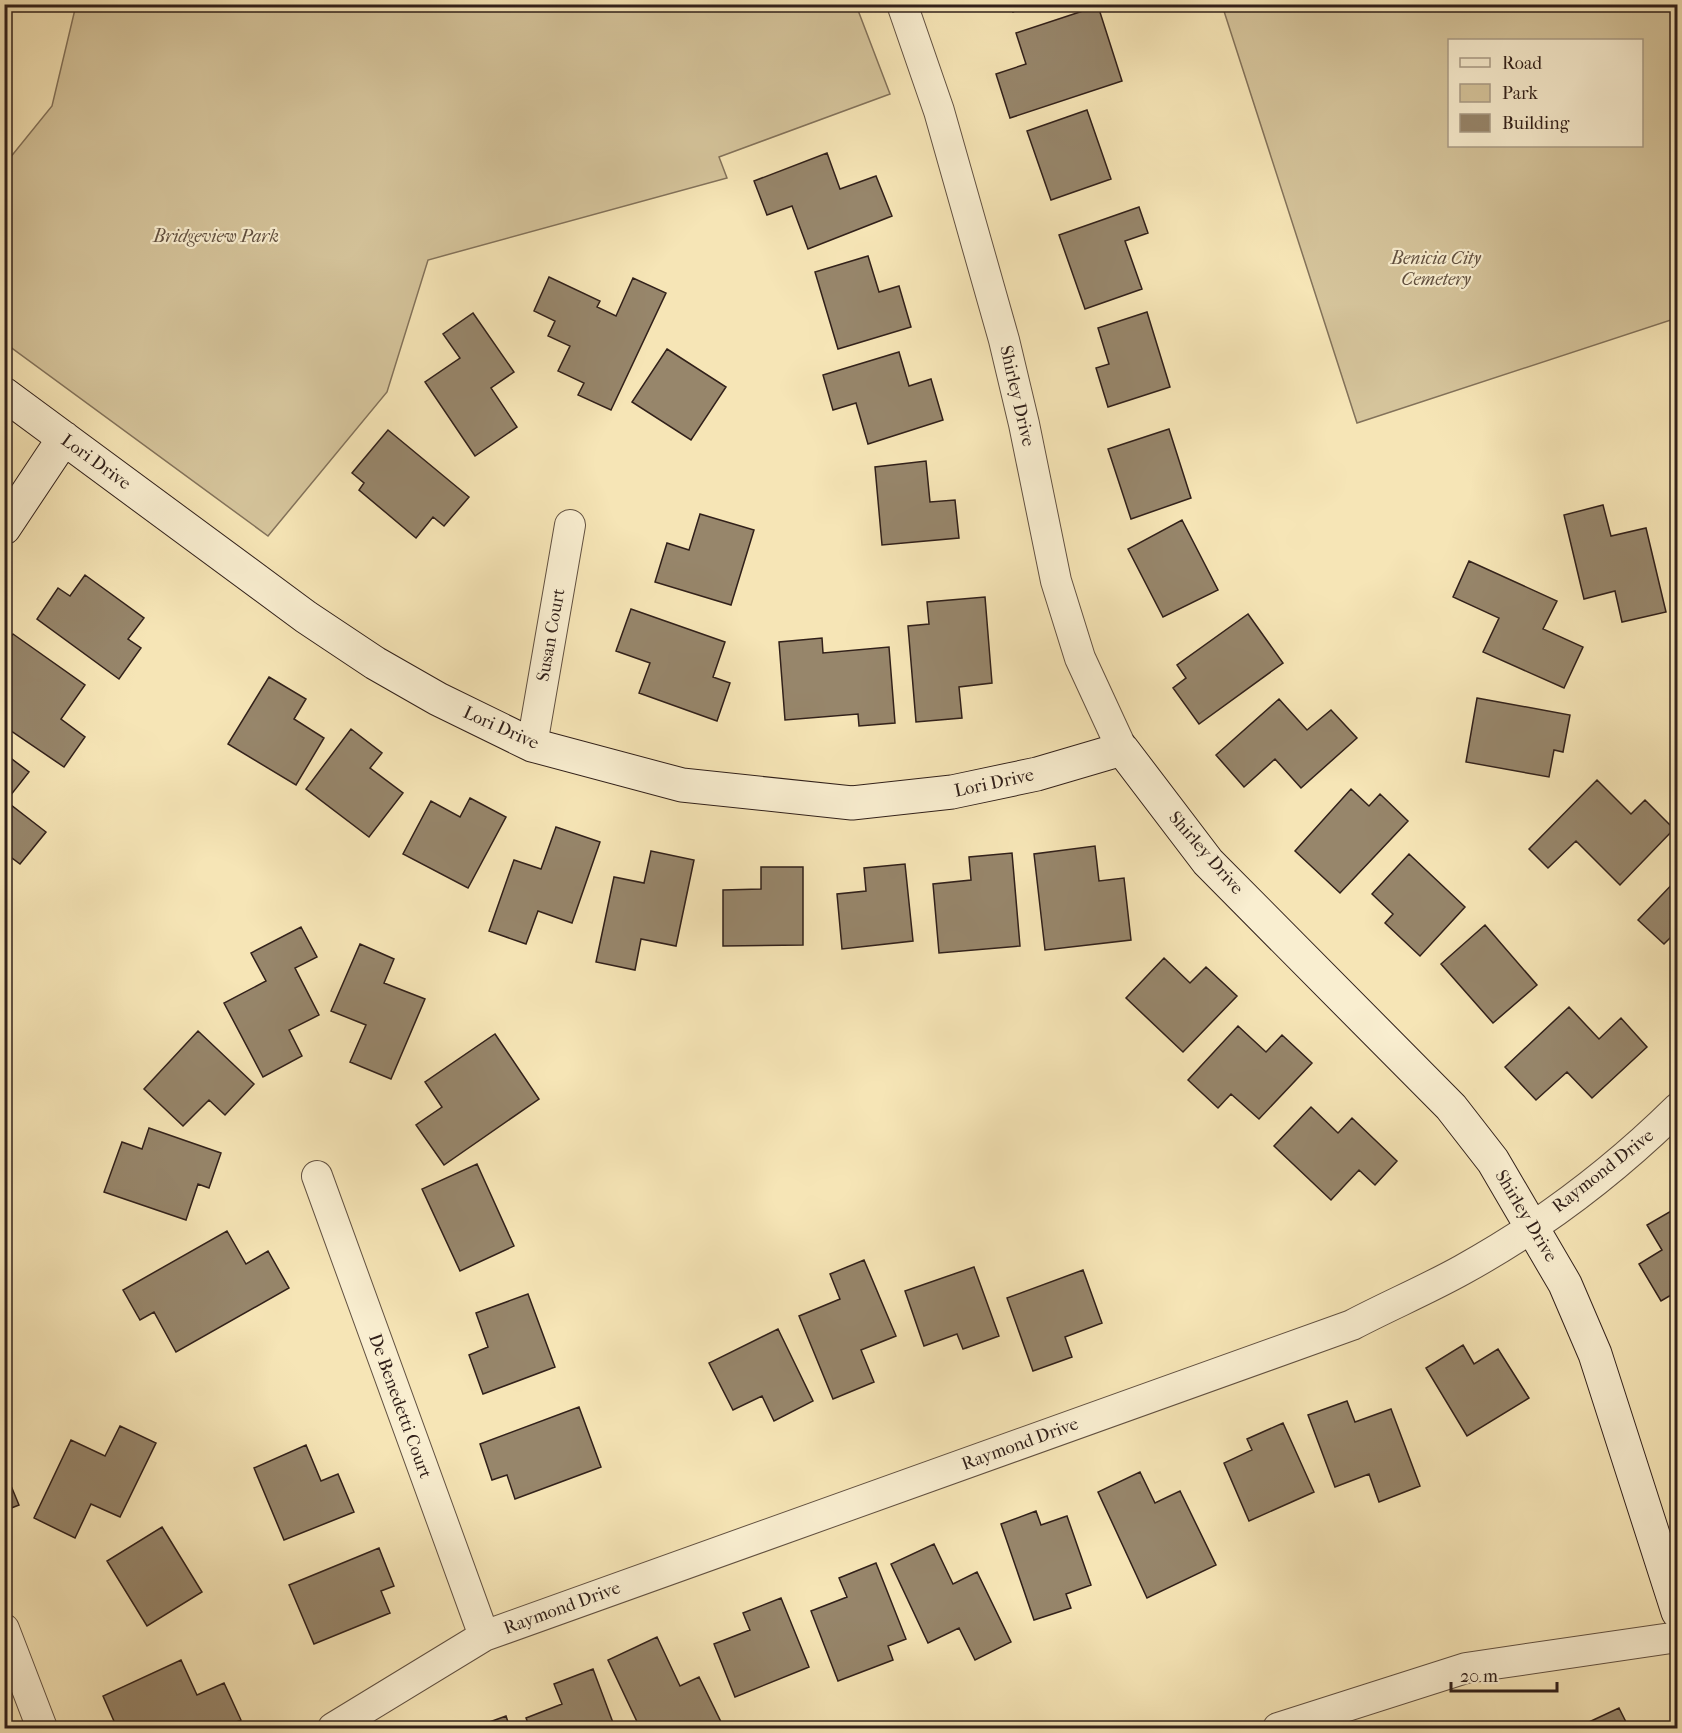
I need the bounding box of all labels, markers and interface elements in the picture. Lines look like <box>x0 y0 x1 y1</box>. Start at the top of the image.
legend <box>1448 39 1643 147</box>
text: Road <box>1502 53 1542 74</box>
text: Park <box>1502 83 1539 104</box>
text: Building <box>1502 113 1570 134</box>
park label: Bridgeview Park <box>152 226 279 247</box>
park label: Benicia City Cemetery <box>1390 248 1482 290</box>
street label: Shirley Drive <box>995 343 1039 449</box>
street label: Lori Drive <box>57 430 135 494</box>
street label: Susan Court <box>532 586 570 683</box>
street label: Lori Drive <box>460 702 542 754</box>
street label: Lori Drive <box>952 764 1036 802</box>
street label: Shirley Drive <box>1164 807 1248 899</box>
street label: Raymond Drive <box>1548 1125 1658 1217</box>
street label: Shirley Drive <box>1490 1166 1562 1266</box>
street label: De Benedetti Court <box>364 1331 436 1482</box>
street label: Raymond Drive <box>959 1413 1081 1475</box>
street label: Raymond Drive <box>501 1577 623 1639</box>
scale bar <box>1451 1655 1558 1693</box>
text: 20 m <box>1460 1666 1498 1687</box>

